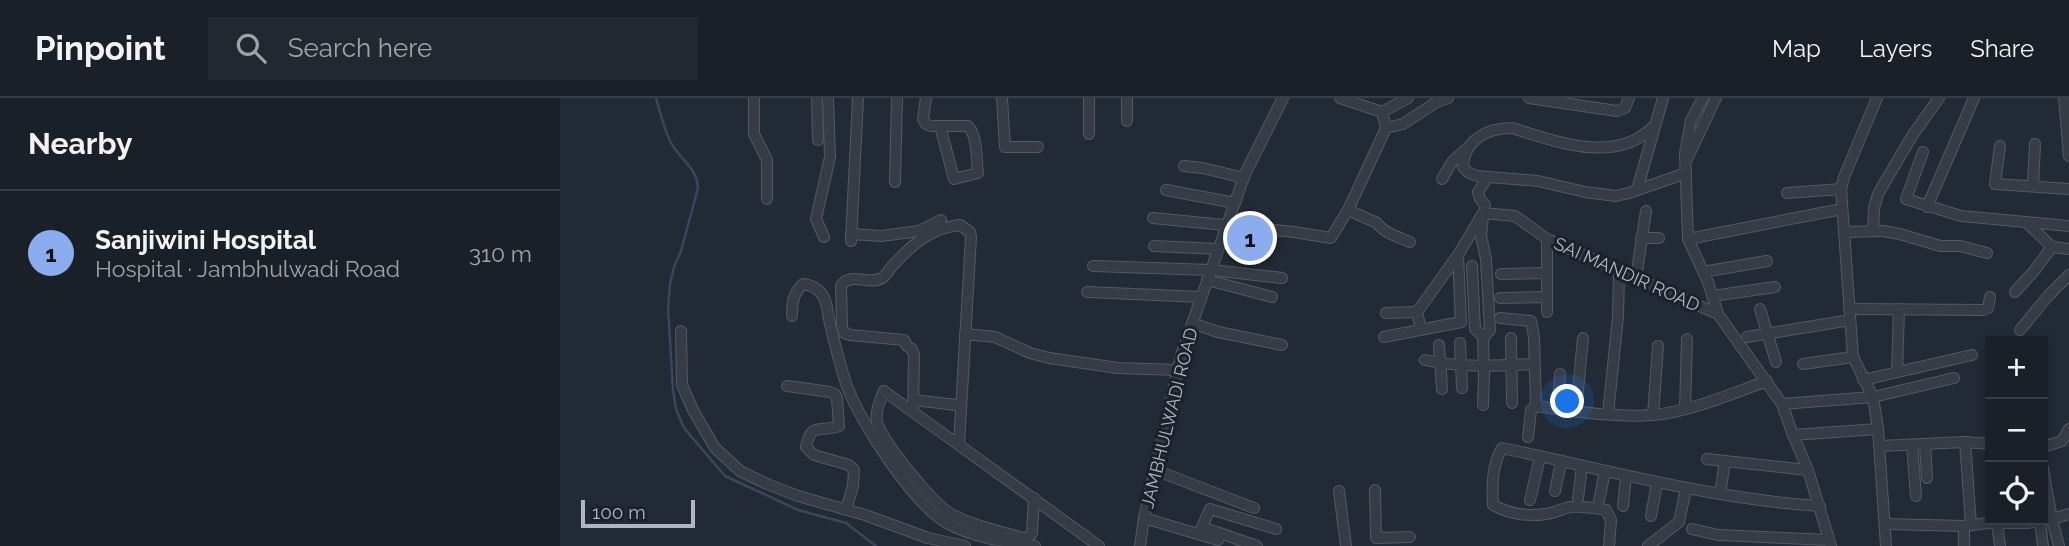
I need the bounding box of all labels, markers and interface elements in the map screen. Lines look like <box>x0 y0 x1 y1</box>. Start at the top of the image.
search box <box>208 17 698 80</box>
text: Pinpoint <box>35 29 166 68</box>
icon: search <box>232 29 270 67</box>
text: Search here <box>288 33 432 63</box>
text: Map <box>1772 34 1821 63</box>
text: Layers <box>1859 34 1932 63</box>
text: Share <box>1970 34 2034 63</box>
text: Nearby <box>28 126 132 161</box>
pin: 1 <box>1227 212 1273 264</box>
text: Sanjiwini Hospital <box>95 225 316 255</box>
street label: SAI MANDIR ROAD <box>1551 232 1703 316</box>
text: 1 <box>45 240 57 267</box>
text: 310 m <box>469 240 532 267</box>
text: Hospital · Jambhulwadi Road <box>95 255 400 282</box>
street label: JAMBHULWADI ROAD <box>1136 325 1202 511</box>
map controls <box>1985 336 2048 525</box>
button: + <box>1985 336 2048 399</box>
your location <box>1550 384 1584 418</box>
button: − <box>1985 399 2048 462</box>
button: locate <box>1985 462 2048 525</box>
scale bar <box>581 497 695 529</box>
text: 100 m <box>592 501 646 523</box>

